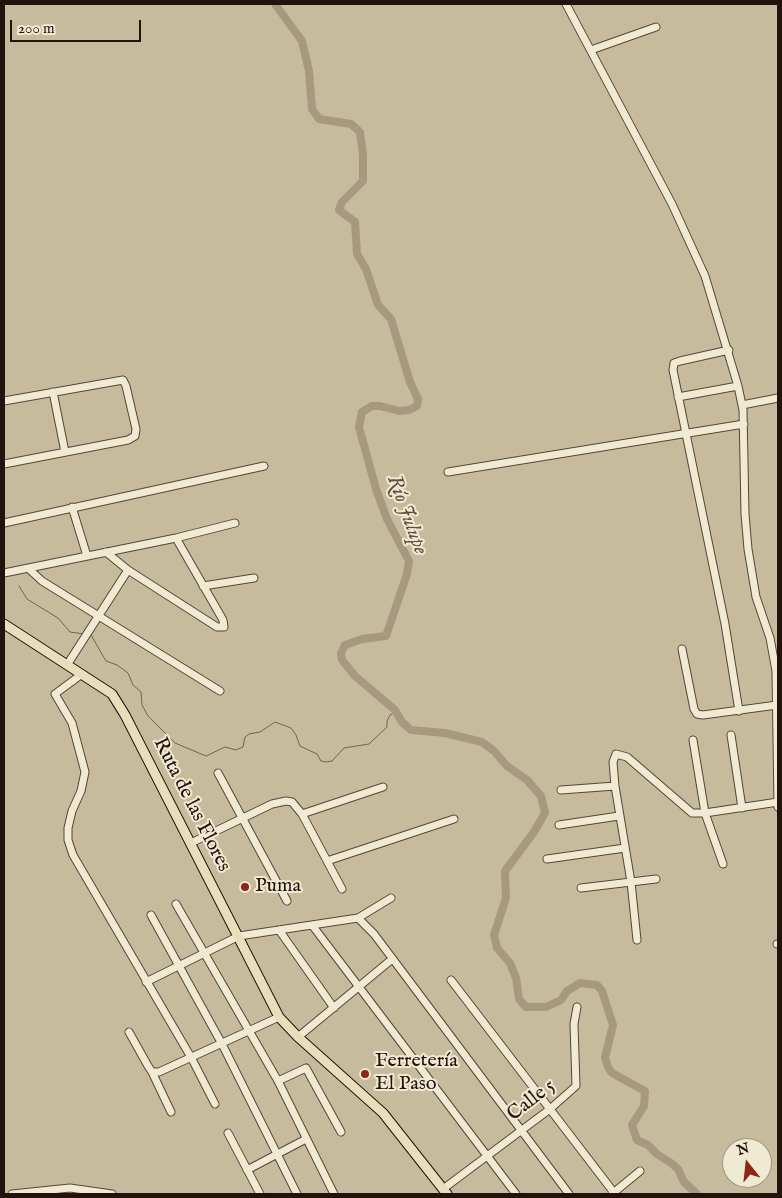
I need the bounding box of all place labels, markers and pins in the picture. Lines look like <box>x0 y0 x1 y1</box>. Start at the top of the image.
place label: Puma <box>255 875 301 899</box>
marker: Puma <box>239 881 251 893</box>
place label: Ferretería El Paso <box>375 1050 458 1097</box>
marker: Ferretería El Paso <box>359 1068 371 1080</box>

